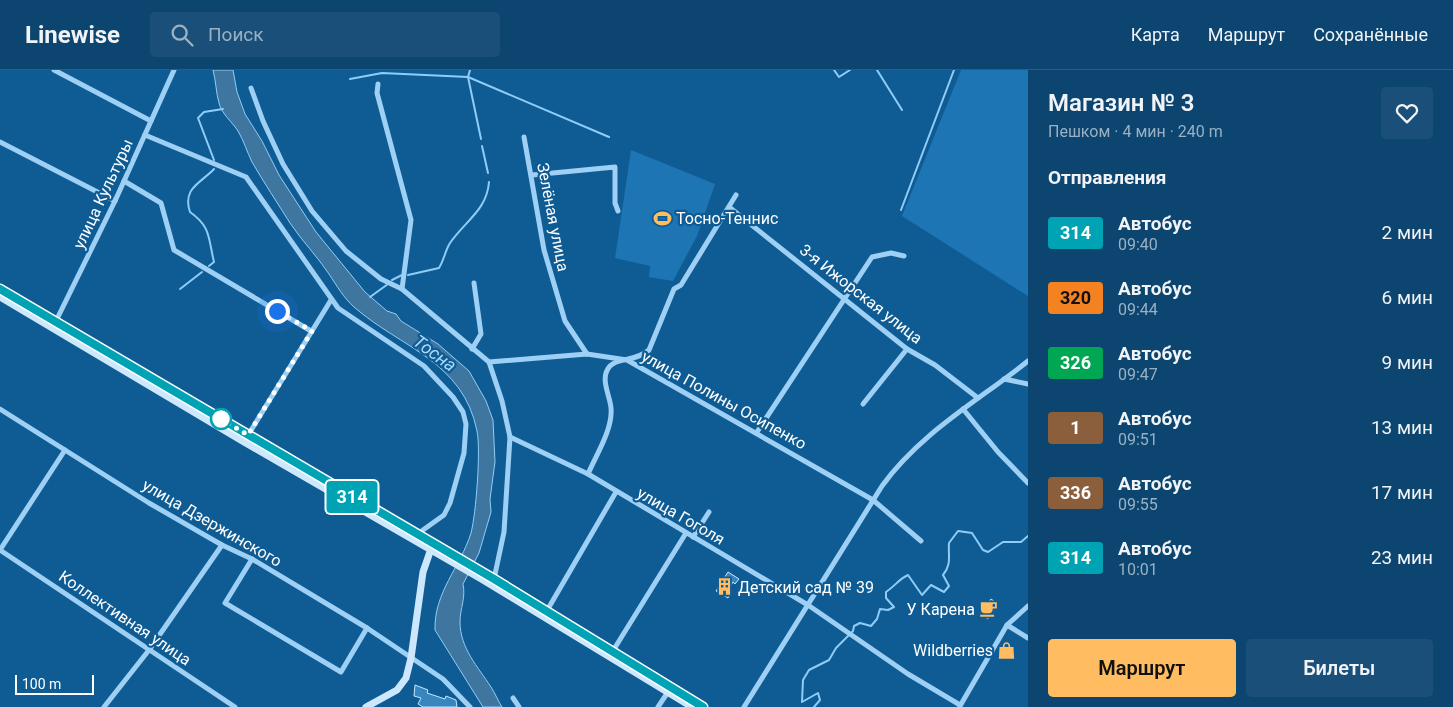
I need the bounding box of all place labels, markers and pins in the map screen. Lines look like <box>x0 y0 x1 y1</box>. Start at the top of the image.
sports icon: Тосно-Теннис <box>652 208 672 228</box>
place label: Тосно-Теннис <box>676 209 778 228</box>
unlabelled marker <box>210 408 232 430</box>
building icon: Детский сад № 39 <box>714 577 734 597</box>
place label: Детский сад № 39 <box>738 578 874 597</box>
cafe icon: У Карена <box>979 599 999 619</box>
place label: У Карена <box>907 600 975 619</box>
shop icon: Wildberries <box>997 640 1017 660</box>
place label: Wildberries <box>913 641 993 660</box>

